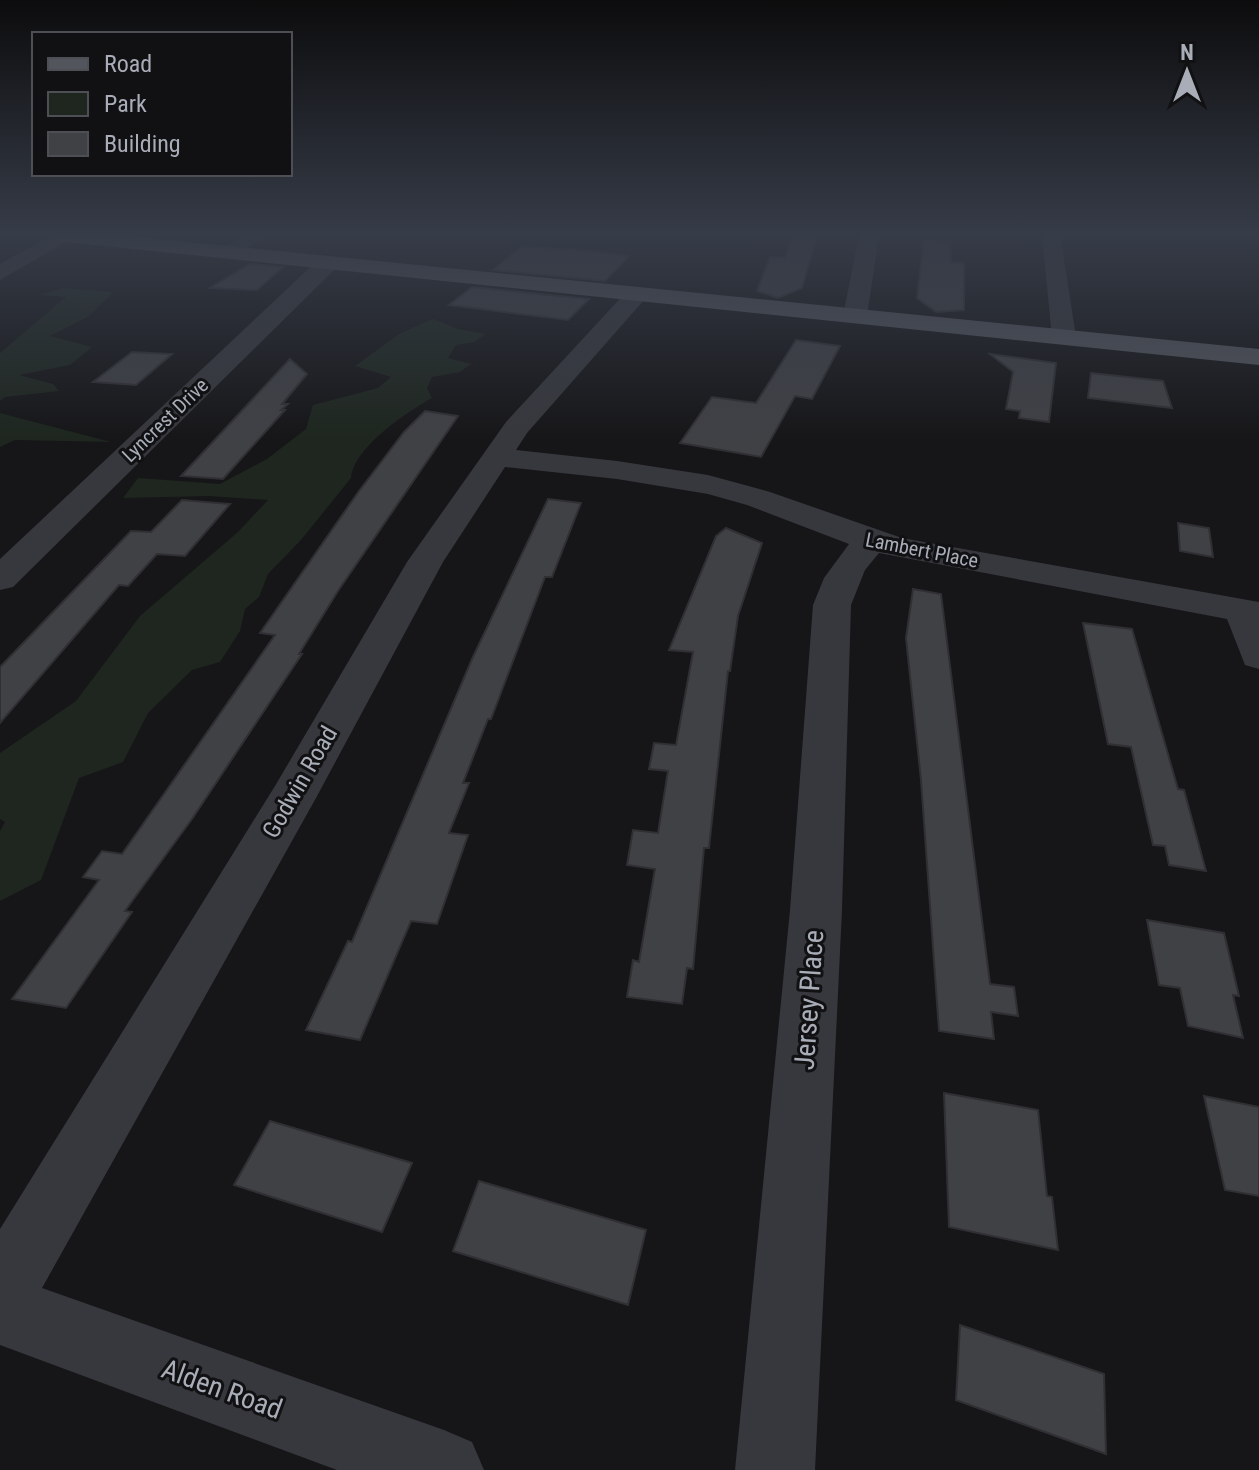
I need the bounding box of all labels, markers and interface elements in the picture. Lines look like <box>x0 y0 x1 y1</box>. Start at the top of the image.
legend <box>32 32 292 176</box>
north arrow <box>1147 32 1227 112</box>
text: N <box>1180 40 1194 65</box>
text: Road <box>104 50 152 78</box>
text: Park <box>104 90 147 118</box>
text: Building <box>104 130 181 158</box>
street label: Lyncrest Drive <box>117 373 213 467</box>
street label: Lambert Place <box>864 527 980 573</box>
street label: Godwin Road <box>257 721 343 843</box>
street label: Jersey Place <box>788 929 830 1071</box>
street label: Alden Road <box>157 1352 287 1426</box>

